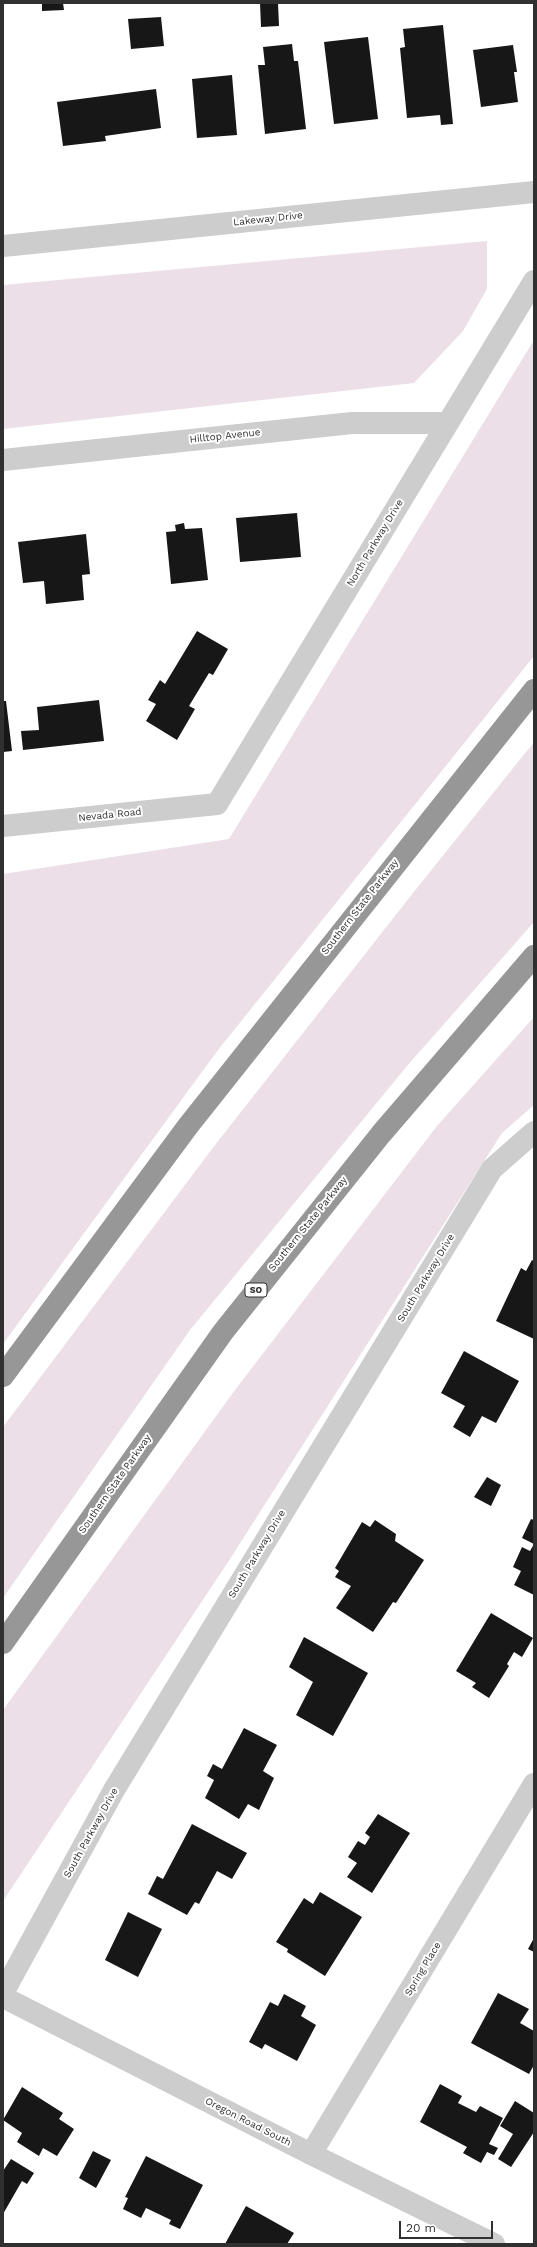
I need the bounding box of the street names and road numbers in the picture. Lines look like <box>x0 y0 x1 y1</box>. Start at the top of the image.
street label: Lakeway Drive <box>233 209 303 229</box>
street label: Hilltop Avenue <box>189 426 261 446</box>
street label: North Parkway Drive <box>344 497 406 589</box>
street label: Nevada Road <box>78 806 142 824</box>
street label: Southern State Parkway <box>319 857 401 957</box>
street label: Southern State Parkway <box>266 1174 350 1274</box>
street label: South Parkway Drive <box>395 1232 457 1324</box>
road number: SO <box>245 1283 267 1297</box>
street label: Southern State Parkway <box>76 1432 154 1536</box>
street label: South Parkway Drive <box>226 1508 288 1600</box>
street label: South Parkway Drive <box>61 1786 121 1880</box>
street label: Spring Place <box>402 1940 444 1998</box>
street label: Oregon Road South <box>203 2095 293 2149</box>

